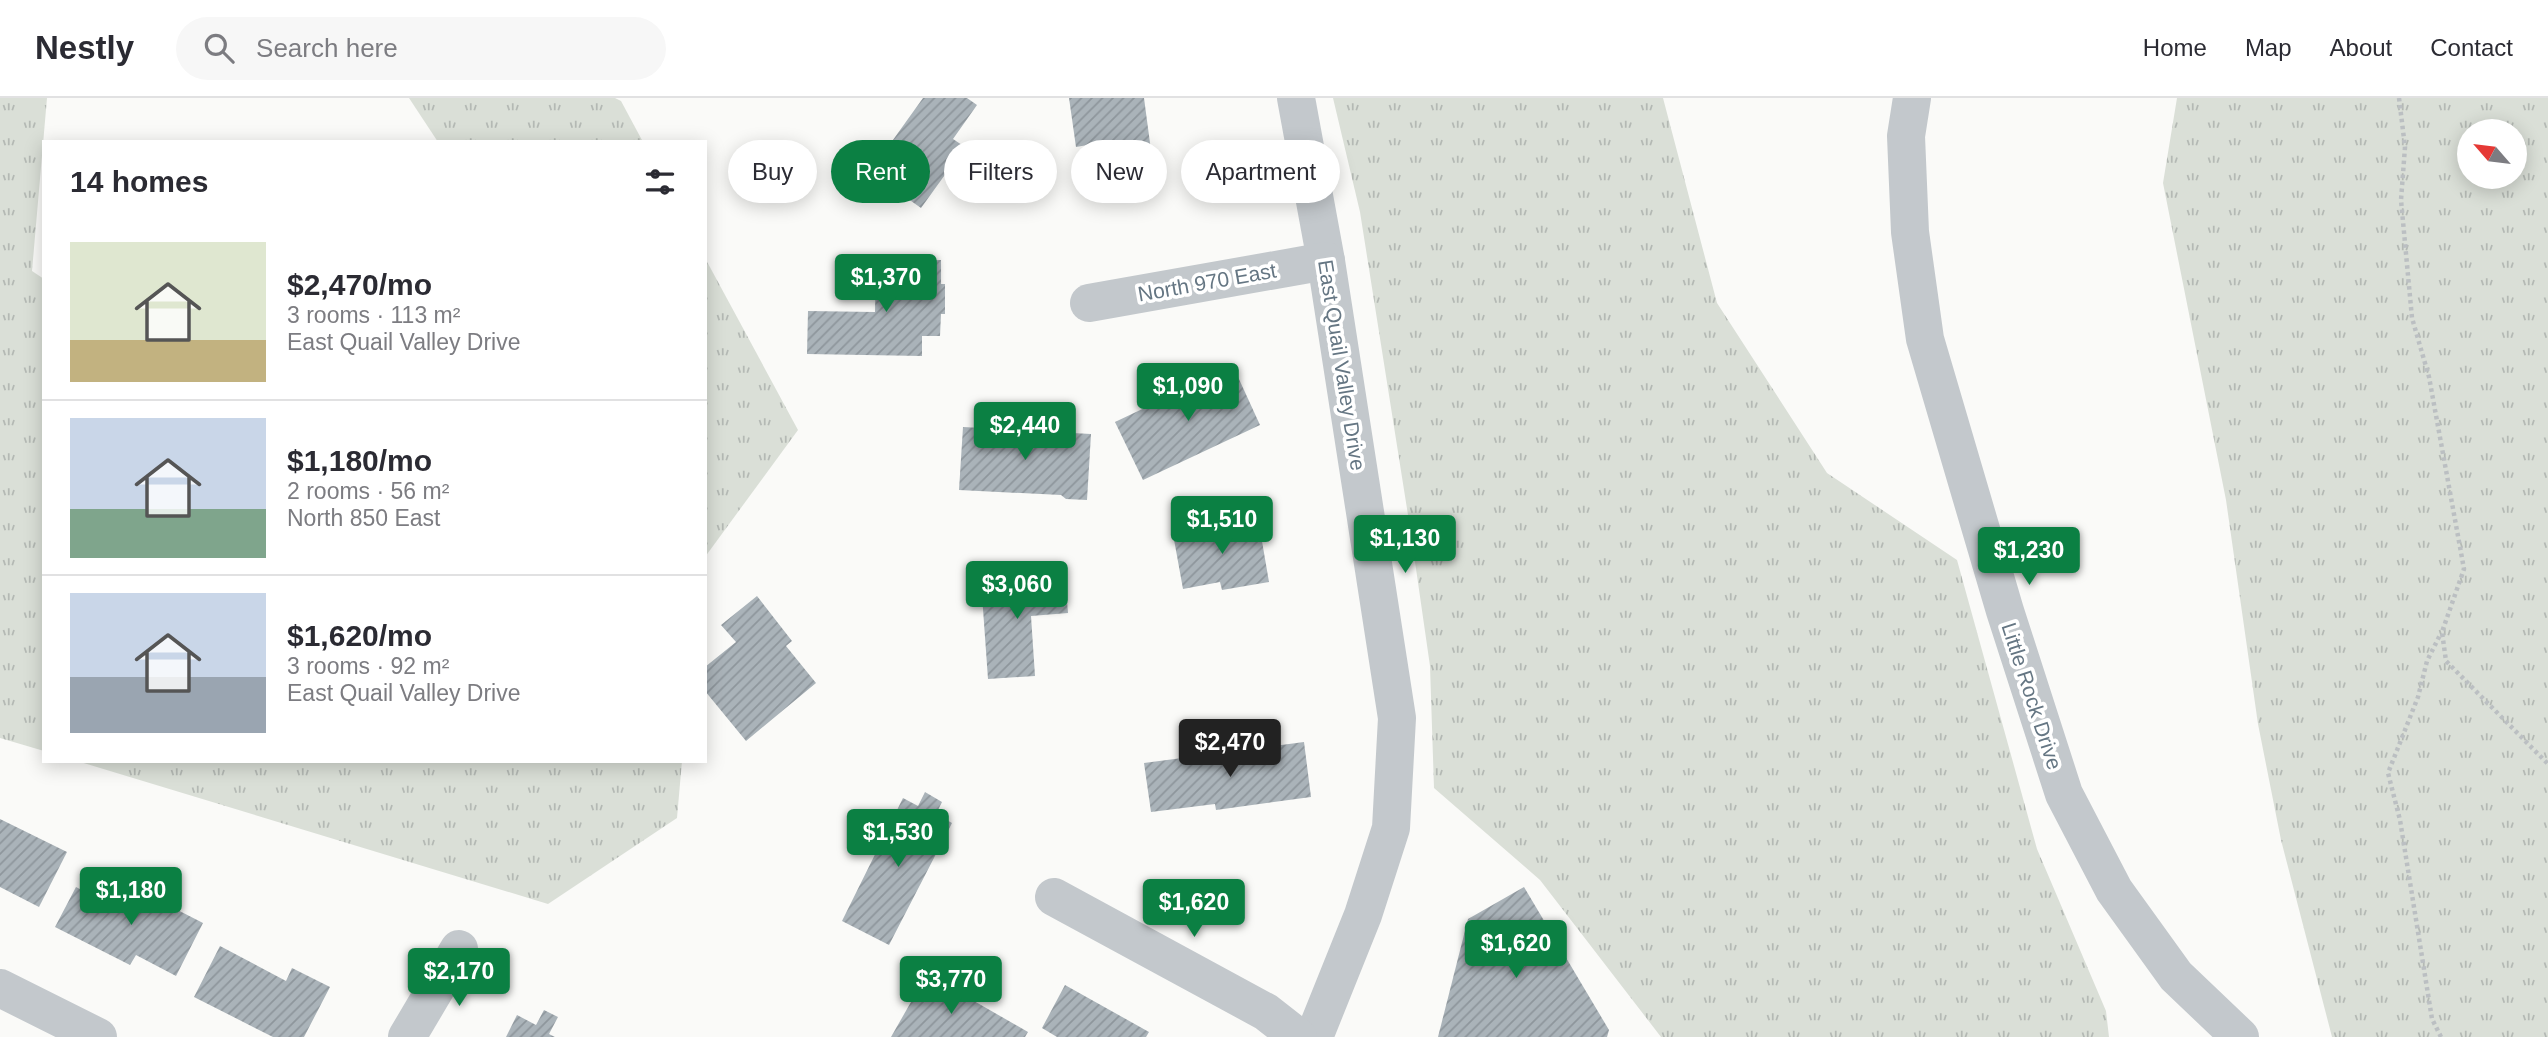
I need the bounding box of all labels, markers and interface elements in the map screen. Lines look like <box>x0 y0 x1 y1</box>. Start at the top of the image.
search box <box>176 17 666 80</box>
text: Nestly <box>35 29 134 66</box>
icon: search <box>200 29 238 67</box>
text: Search here <box>256 33 398 63</box>
text: Home <box>2143 34 2207 61</box>
text: Map <box>2245 34 2292 61</box>
text: About <box>2330 34 2392 61</box>
text: Contact <box>2430 34 2513 61</box>
north arrow <box>2457 119 2527 189</box>
map controls <box>2457 119 2527 189</box>
chip: Buy <box>728 140 817 203</box>
chip: Rent <box>831 140 930 203</box>
chip: Filters <box>944 140 1057 203</box>
chip: New <box>1071 140 1167 203</box>
chip: Apartment <box>1181 140 1340 203</box>
icon: filters <box>641 163 679 201</box>
text: 14 homes <box>70 165 208 198</box>
pin: $1,370 <box>829 254 943 314</box>
street label: North 970 East <box>1136 258 1278 305</box>
street label: East Quail Valley Drive <box>1314 258 1370 472</box>
text: $1,370 <box>851 264 921 290</box>
text: $2,470/mo <box>287 268 432 301</box>
icon: home <box>126 270 210 354</box>
text: 3 rooms · 113 m² <box>287 302 460 328</box>
text: East Quail Valley Drive <box>287 329 521 355</box>
pin: $1,090 <box>1131 364 1245 423</box>
text: $1,090 <box>1153 373 1223 399</box>
pin: $2,440 <box>968 402 1082 462</box>
text: $2,440 <box>990 412 1060 438</box>
text: $1,180/mo <box>287 444 432 477</box>
icon: home <box>126 446 210 530</box>
text: 2 rooms · 56 m² <box>287 478 449 504</box>
pin: $1,510 <box>1165 496 1279 556</box>
text: North 850 East <box>287 505 440 531</box>
text: $1,510 <box>1187 506 1257 532</box>
pin: $1,130 <box>1348 516 1462 575</box>
text: $1,130 <box>1370 525 1440 551</box>
pin: $1,230 <box>1972 528 2086 587</box>
text: $1,230 <box>1994 537 2064 563</box>
pin: $3,060 <box>960 561 1074 621</box>
text: $3,060 <box>982 571 1052 597</box>
text: $1,620/mo <box>287 619 432 652</box>
street label: Little Rock Drive <box>1997 620 2067 772</box>
icon: home <box>126 621 210 705</box>
text: 3 rooms · 92 m² <box>287 653 449 679</box>
text: East Quail Valley Drive <box>287 680 521 706</box>
pin: $2,470 <box>1173 720 1287 779</box>
text: $2,470 <box>1195 729 1265 755</box>
pin: $1,530 <box>841 810 955 869</box>
text: $1,530 <box>863 819 933 845</box>
pin: $1,180 <box>74 868 188 927</box>
text: $1,180 <box>96 877 166 903</box>
pin: $1,620 <box>1137 880 1251 939</box>
text: $1,620 <box>1159 889 1229 915</box>
pin: $1,620 <box>1459 920 1573 980</box>
text: $1,620 <box>1481 930 1551 956</box>
pin: $2,170 <box>402 948 516 1008</box>
pin: $3,770 <box>894 956 1008 1016</box>
text: $2,170 <box>424 958 494 984</box>
text: $3,770 <box>916 966 986 992</box>

